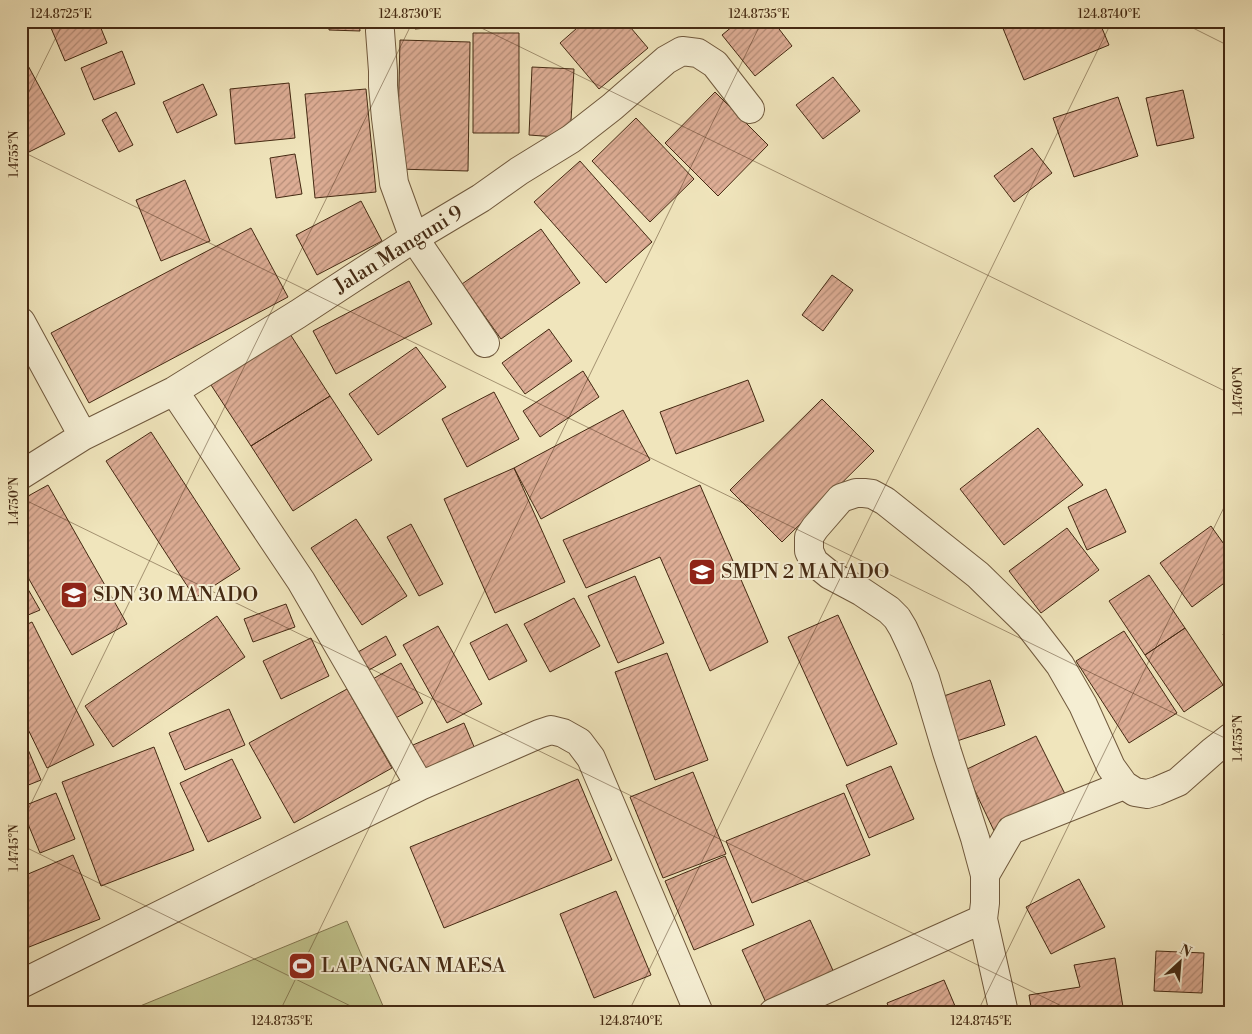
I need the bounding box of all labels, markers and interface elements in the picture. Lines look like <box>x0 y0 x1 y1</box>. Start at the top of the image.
text: 124.8725°E <box>30 7 92 22</box>
text: 124.8730°E <box>379 7 441 22</box>
text: 124.8735°E <box>728 7 790 22</box>
text: 124.8740°E <box>1078 7 1140 22</box>
text: 1.4755°N <box>7 130 22 178</box>
street label: Jalan Manguni 9 <box>329 200 468 300</box>
text: 1.4760°N <box>1231 366 1246 415</box>
text: 1.4750°N <box>7 477 22 525</box>
school or university icon: SMPN 2 MANADO <box>687 557 717 587</box>
place label: SMPN 2 MANADO <box>721 560 889 585</box>
school or university icon: SDN 30 MANADO <box>59 580 89 610</box>
place label: SDN 30 MANADO <box>93 583 258 608</box>
text: 1.4755°N <box>1231 714 1246 762</box>
text: 1.4745°N <box>7 824 22 872</box>
north arrow <box>1154 936 1204 986</box>
text: N <box>1176 941 1194 962</box>
sports icon: LAPANGAN MAESA <box>287 951 317 981</box>
place label: LAPANGAN MAESA <box>321 954 507 979</box>
text: 124.8735°E <box>251 1014 313 1029</box>
text: 124.8740°E <box>600 1014 662 1029</box>
text: 124.8745°E <box>950 1014 1012 1029</box>

